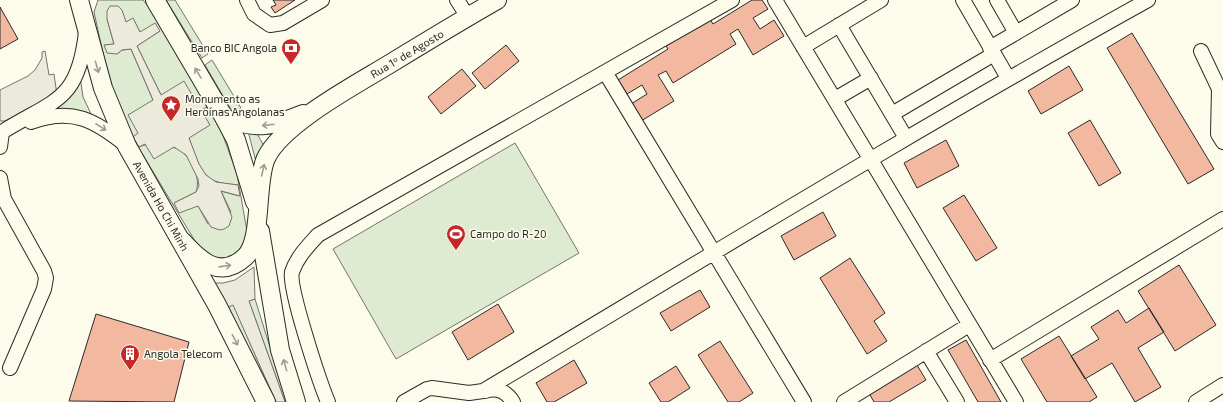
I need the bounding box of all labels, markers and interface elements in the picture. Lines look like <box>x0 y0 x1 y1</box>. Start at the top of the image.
street label: Rua 1º de Agosto <box>368 27 446 80</box>
bank icon: Banco BIC Angola <box>280 37 302 65</box>
place label: Banco BIC Angola <box>191 41 277 54</box>
one-way arrow <box>94 60 101 73</box>
one-way arrow <box>194 67 202 79</box>
place label: Monumento as Heroínas Angolanas <box>185 92 285 118</box>
place icon: Monumento as Heroínas Angolanas <box>160 94 182 122</box>
one-way arrow <box>262 121 275 129</box>
one-way arrow <box>96 122 107 131</box>
street label: Avenida Ho Chi Minh <box>131 158 192 253</box>
one-way arrow <box>260 163 267 176</box>
sports icon: Campo do R-20 <box>445 223 467 251</box>
place label: Campo do R-20 <box>470 227 547 240</box>
one-way arrow <box>218 262 231 270</box>
one-way arrow <box>232 333 239 345</box>
building icon: Angola Telecom <box>119 343 141 371</box>
place label: Angola Telecom <box>144 347 223 360</box>
one-way arrow <box>281 358 288 371</box>

